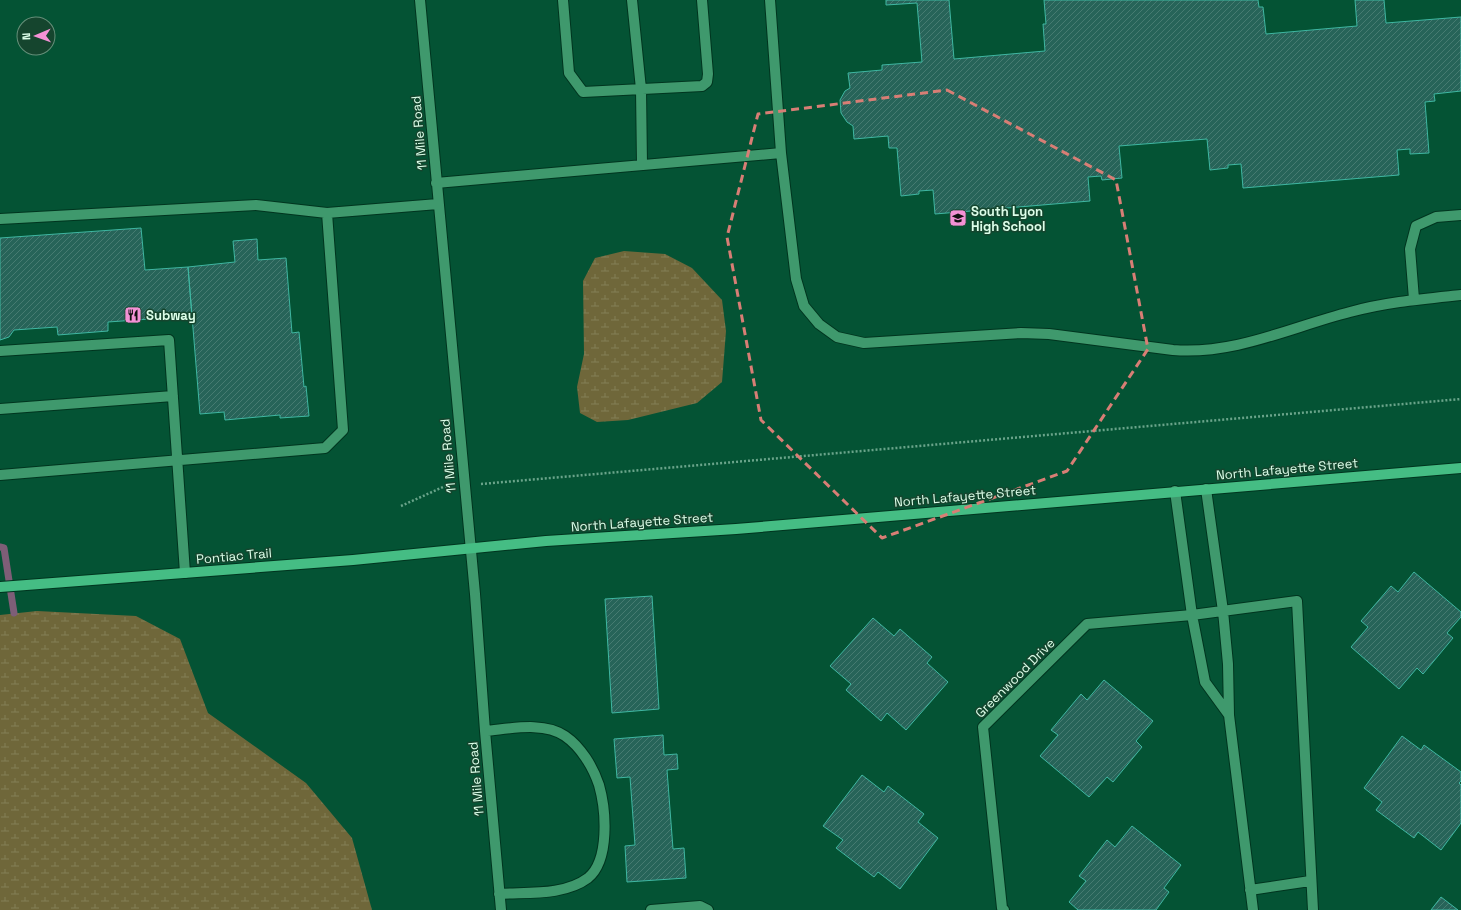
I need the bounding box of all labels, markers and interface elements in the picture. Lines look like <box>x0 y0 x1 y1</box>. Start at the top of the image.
north arrow <box>16 16 56 56</box>
text: N <box>19 32 33 40</box>
street label: 11 Mile Road <box>407 95 431 171</box>
place label: South Lyon High School <box>971 203 1045 235</box>
school or university icon: South Lyon High School <box>948 208 968 228</box>
restaurant icon: Subway <box>123 305 143 325</box>
place label: Subway <box>146 307 196 324</box>
street label: 11 Mile Road <box>436 418 460 494</box>
street label: North Lafayette Street <box>1215 454 1359 484</box>
street label: North Lafayette Street <box>893 481 1037 511</box>
street label: North Lafayette Street <box>570 509 714 535</box>
street label: Pontiac Trail <box>195 544 273 568</box>
street label: Greenwood Drive <box>972 635 1058 721</box>
street label: 11 Mile Road <box>464 741 488 817</box>

